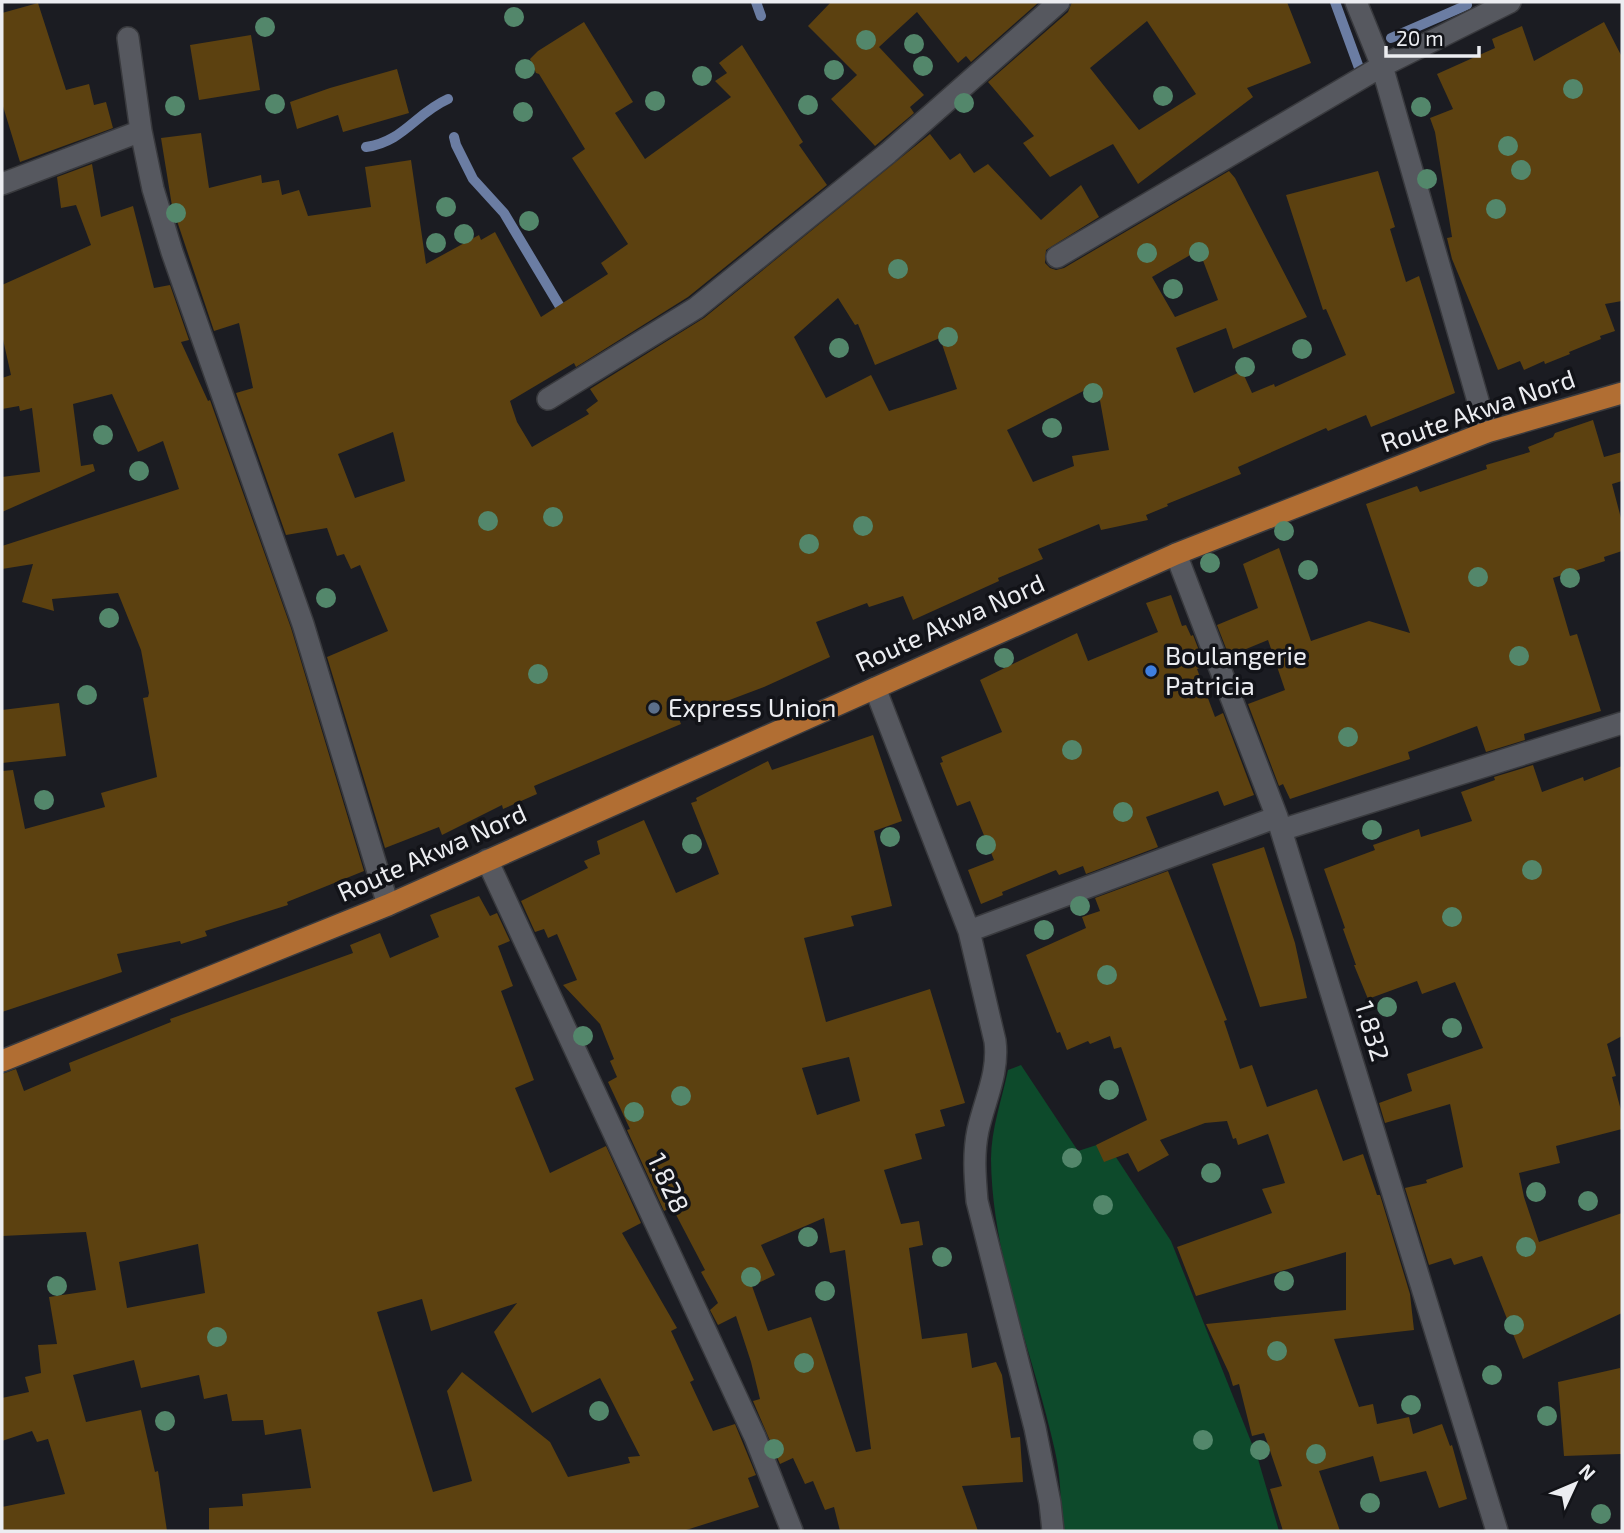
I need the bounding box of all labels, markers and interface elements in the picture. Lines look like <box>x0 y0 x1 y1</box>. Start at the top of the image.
scale bar <box>1386 14 1479 58</box>
text: 20 m <box>1396 25 1444 50</box>
street label: Route Akwa Nord <box>1376 362 1579 457</box>
street label: Route Akwa Nord <box>850 566 1049 677</box>
place label: Boulangerie Patricia <box>1165 639 1307 700</box>
marker: Boulangerie Patricia <box>1143 663 1159 679</box>
place label: Express Union <box>668 691 836 722</box>
marker: Express Union <box>646 700 662 716</box>
street label: Route Akwa Nord <box>332 796 531 907</box>
street label: 1.832 <box>1350 997 1397 1064</box>
street label: 1.828 <box>642 1148 697 1217</box>
north arrow <box>1540 1449 1610 1519</box>
text: N <box>1575 1459 1601 1485</box>

